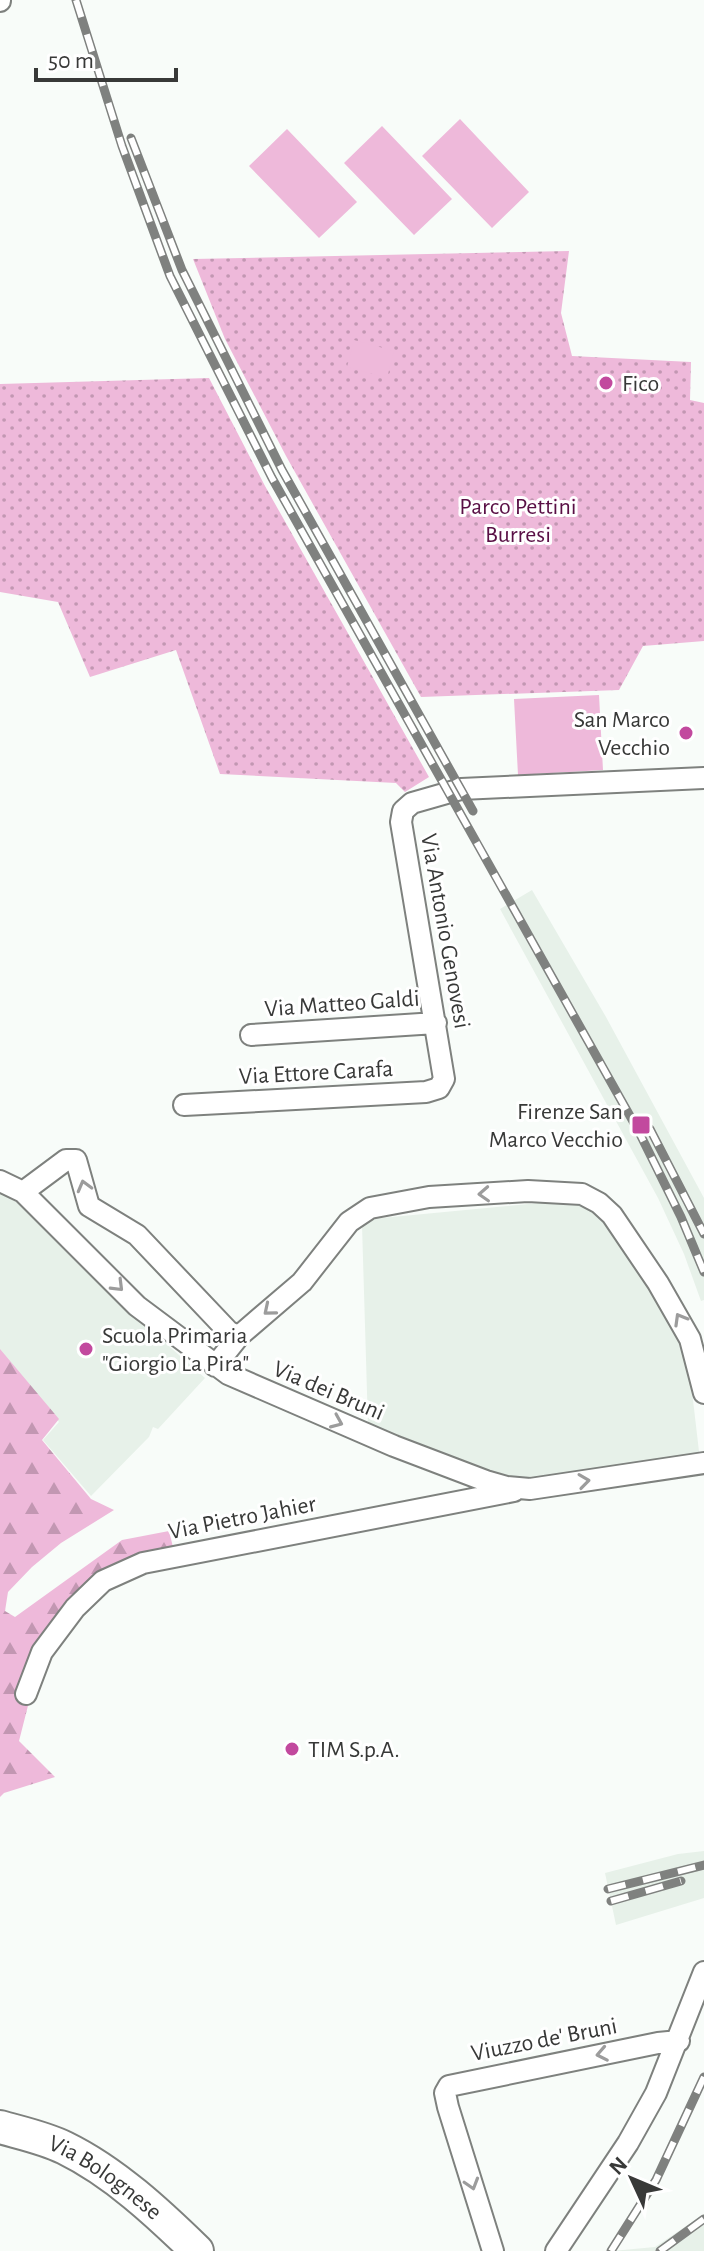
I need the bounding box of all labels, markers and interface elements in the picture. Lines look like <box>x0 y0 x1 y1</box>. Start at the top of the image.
scale bar <box>36 32 176 82</box>
text: 50 m <box>48 49 94 73</box>
place label: Fico <box>622 372 659 396</box>
marker: Fico <box>597 374 615 392</box>
park label: Parco Pettini Burresi <box>459 495 577 547</box>
place label: San Marco Vecchio <box>574 708 670 760</box>
marker: San Marco Vecchio <box>677 724 695 742</box>
street label: Via Antonio Genovesi <box>416 832 474 1031</box>
street label: Via Matteo Galdi <box>264 987 420 1021</box>
street label: Via Ettore Carafa <box>238 1057 394 1089</box>
place label: Firenze San Marco Vecchio <box>489 1100 623 1152</box>
marker: Firenze San Marco Vecchio <box>630 1114 652 1136</box>
one-way arrow <box>76 1180 93 1194</box>
one-way arrow <box>477 1185 490 1202</box>
one-way arrow <box>109 1277 123 1292</box>
one-way arrow <box>264 1300 278 1315</box>
one-way arrow <box>674 1314 690 1328</box>
place label: Scuola Primaria "Giorgio La Pira" <box>102 1324 249 1376</box>
marker: Scuola Primaria "Giorgio La Pira" <box>77 1340 95 1358</box>
street label: Via dei Bruni <box>269 1357 388 1425</box>
one-way arrow <box>329 1412 343 1428</box>
one-way arrow <box>577 1473 591 1490</box>
street label: Via Pietro Jahier <box>166 1492 318 1544</box>
place label: TIM S.p.A. <box>308 1738 400 1762</box>
marker: TIM S.p.A. <box>283 1740 301 1758</box>
street label: Viuzzo de' Bruni <box>469 2014 619 2066</box>
one-way arrow <box>596 2045 609 2062</box>
street label: Via Bolognese <box>45 2131 166 2225</box>
north arrow <box>592 2139 672 2219</box>
text: N <box>605 2153 632 2179</box>
one-way arrow <box>463 2177 479 2191</box>

